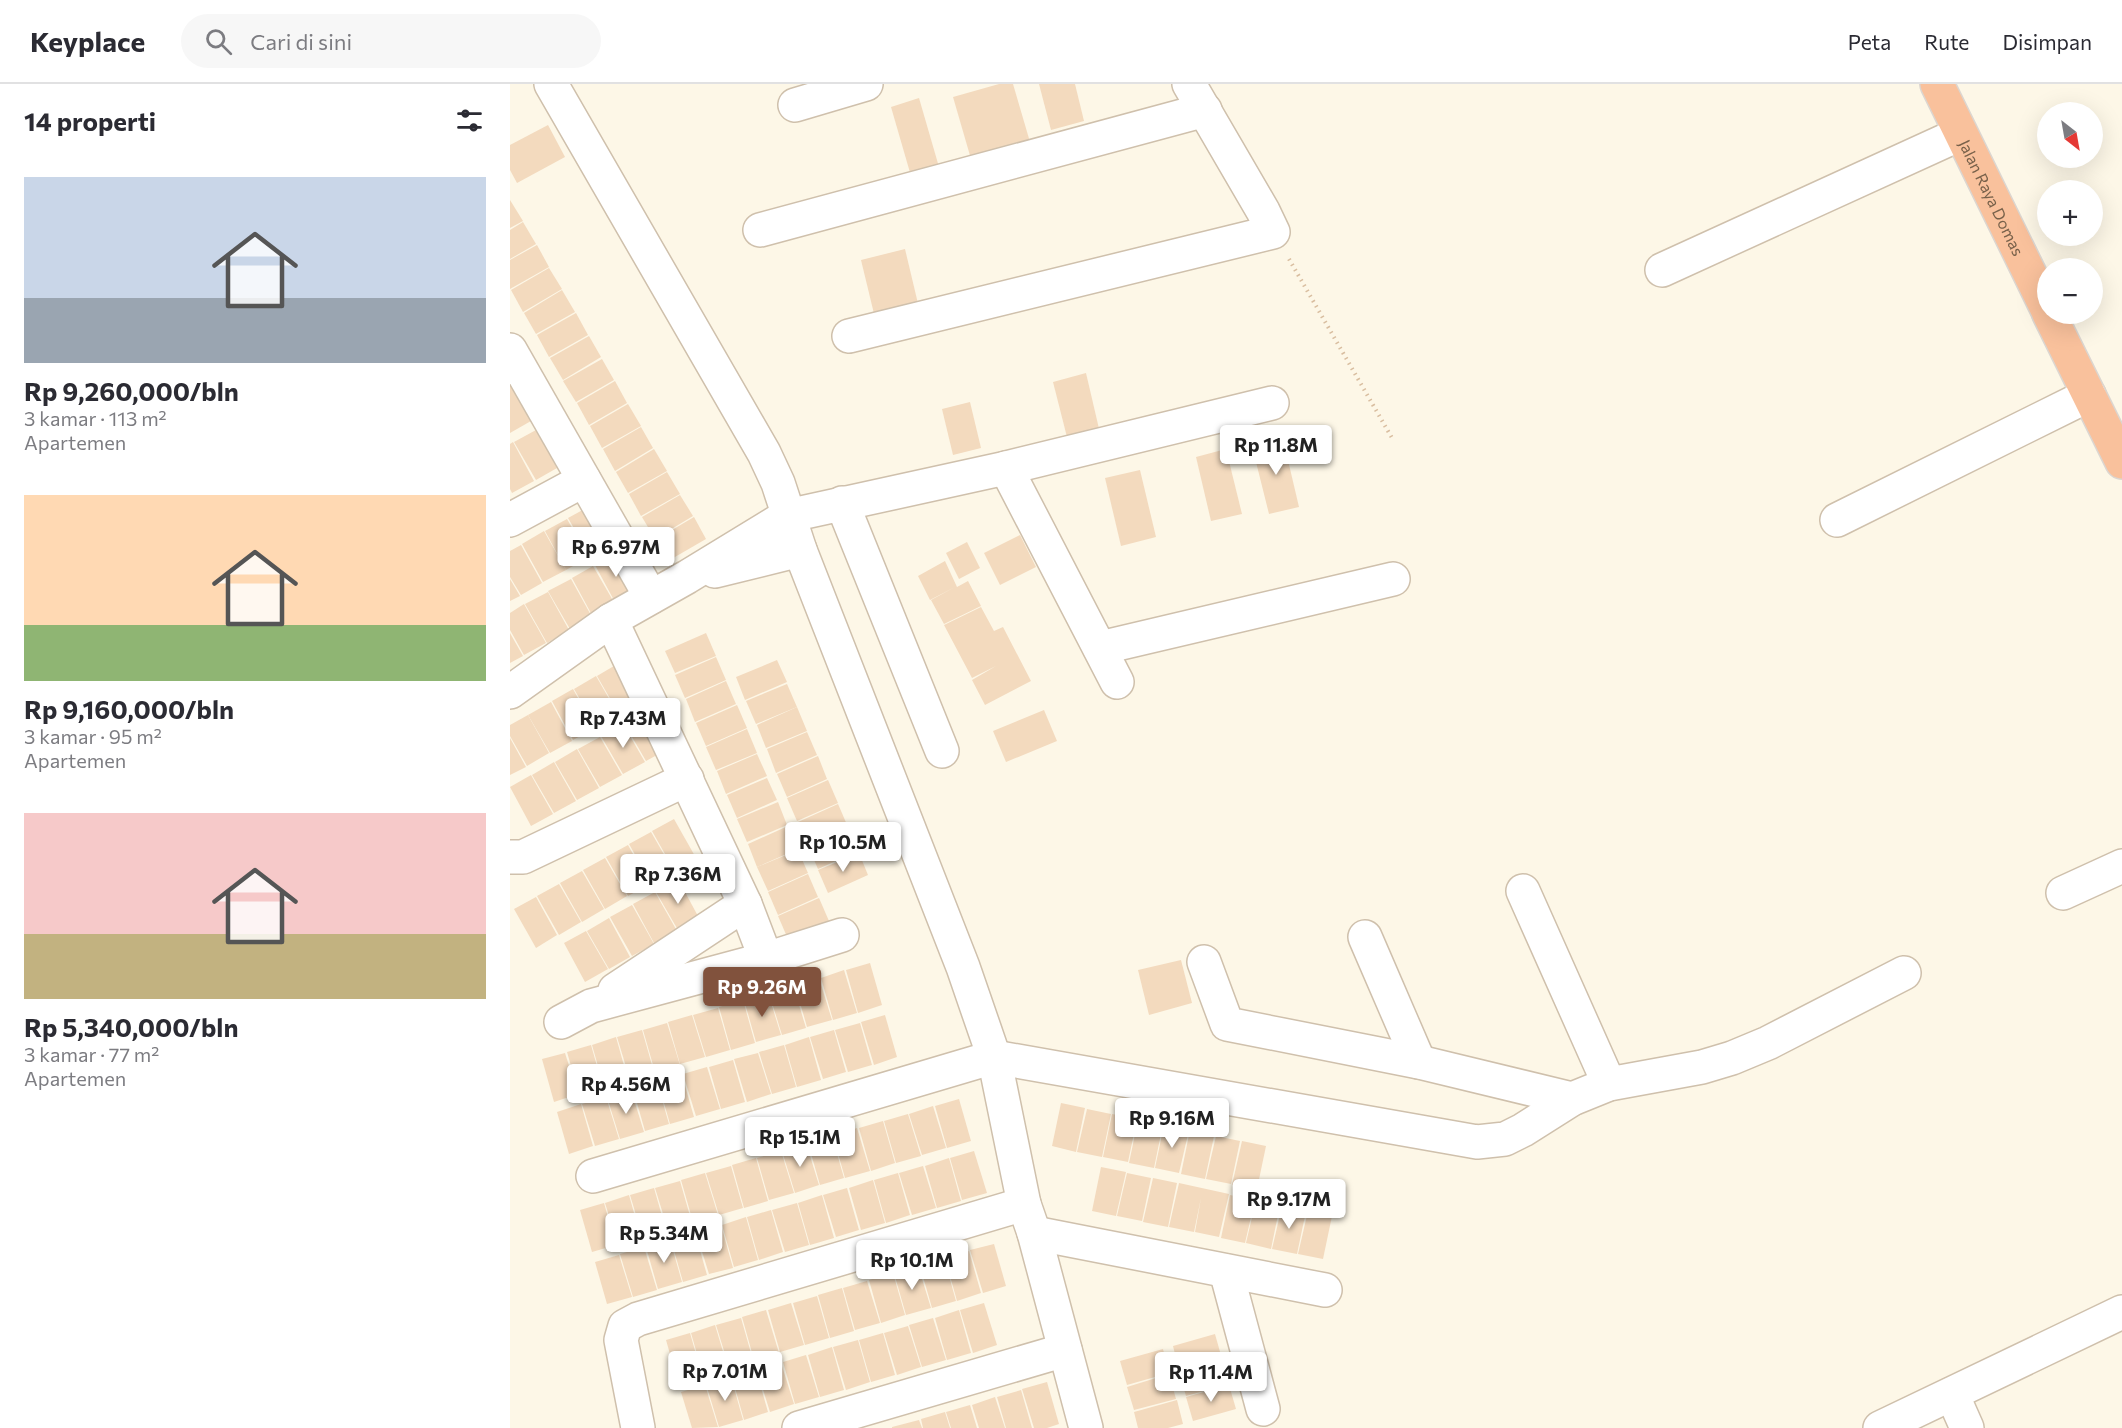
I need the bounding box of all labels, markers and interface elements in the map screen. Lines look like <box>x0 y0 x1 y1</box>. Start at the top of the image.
search box <box>181 14 601 68</box>
text: Keyplace <box>30 24 145 58</box>
icon: search <box>202 25 235 58</box>
text: Cari di sini <box>250 28 352 55</box>
text: Peta <box>1848 29 1891 54</box>
text: Rute <box>1924 29 1969 54</box>
text: Disimpan <box>2002 29 2092 54</box>
north arrow <box>2037 102 2103 168</box>
map controls <box>2037 102 2103 324</box>
icon: filters <box>453 104 486 137</box>
text: 14 properti <box>24 105 156 136</box>
street label: Jalan Raya Domas <box>1956 136 2029 258</box>
button: + <box>2037 180 2103 246</box>
icon: home <box>201 216 309 324</box>
button: − <box>2037 258 2103 324</box>
text: Rp 9,260,000/bln <box>24 375 239 406</box>
text: 3 kamar · 113 m² <box>24 406 167 430</box>
pin: Rp 11.8M <box>1214 425 1338 476</box>
text: Apartemen <box>24 430 126 454</box>
text: Rp 11.8M <box>1234 432 1318 456</box>
pin: Rp 6.97M <box>554 527 678 578</box>
icon: home <box>201 534 309 642</box>
text: Rp 6.97M <box>572 534 660 558</box>
text: Rp 9,160,000/bln <box>24 693 234 724</box>
pin: Rp 7.43M <box>561 698 685 749</box>
text: Rp 7.43M <box>579 705 667 729</box>
text: 3 kamar · 95 m² <box>24 724 162 748</box>
text: Apartemen <box>24 748 126 772</box>
pin: Rp 10.5M <box>781 822 905 873</box>
text: Rp 10.5M <box>799 829 887 853</box>
icon: home <box>201 852 309 960</box>
pin: Rp 7.36M <box>616 854 740 905</box>
text: Rp 7.36M <box>634 861 722 885</box>
pin: Rp 9.26M <box>700 967 824 1018</box>
text: Rp 9.26M <box>717 974 807 998</box>
text: Rp 5,340,000/bln <box>24 1011 238 1042</box>
text: 3 kamar · 77 m² <box>24 1042 159 1066</box>
pin: Rp 4.56M <box>564 1064 688 1115</box>
text: Apartemen <box>24 1066 126 1090</box>
text: Rp 4.56M <box>581 1071 671 1095</box>
pin: Rp 9.16M <box>1110 1098 1234 1149</box>
text: Rp 9.16M <box>1129 1105 1215 1129</box>
pin: Rp 15.1M <box>738 1117 862 1168</box>
text: Rp 15.1M <box>759 1124 841 1148</box>
pin: Rp 9.17M <box>1227 1179 1351 1230</box>
text: Rp 9.17M <box>1247 1186 1331 1210</box>
pin: Rp 5.34M <box>602 1213 726 1264</box>
text: Rp 5.34M <box>619 1220 709 1244</box>
pin: Rp 10.1M <box>850 1240 974 1291</box>
text: Rp 10.1M <box>870 1247 954 1271</box>
pin: Rp 7.01M <box>663 1351 787 1402</box>
pin: Rp 11.4M <box>1149 1352 1273 1403</box>
text: Rp 7.01M <box>682 1358 768 1382</box>
text: Rp 11.4M <box>1169 1359 1253 1383</box>

